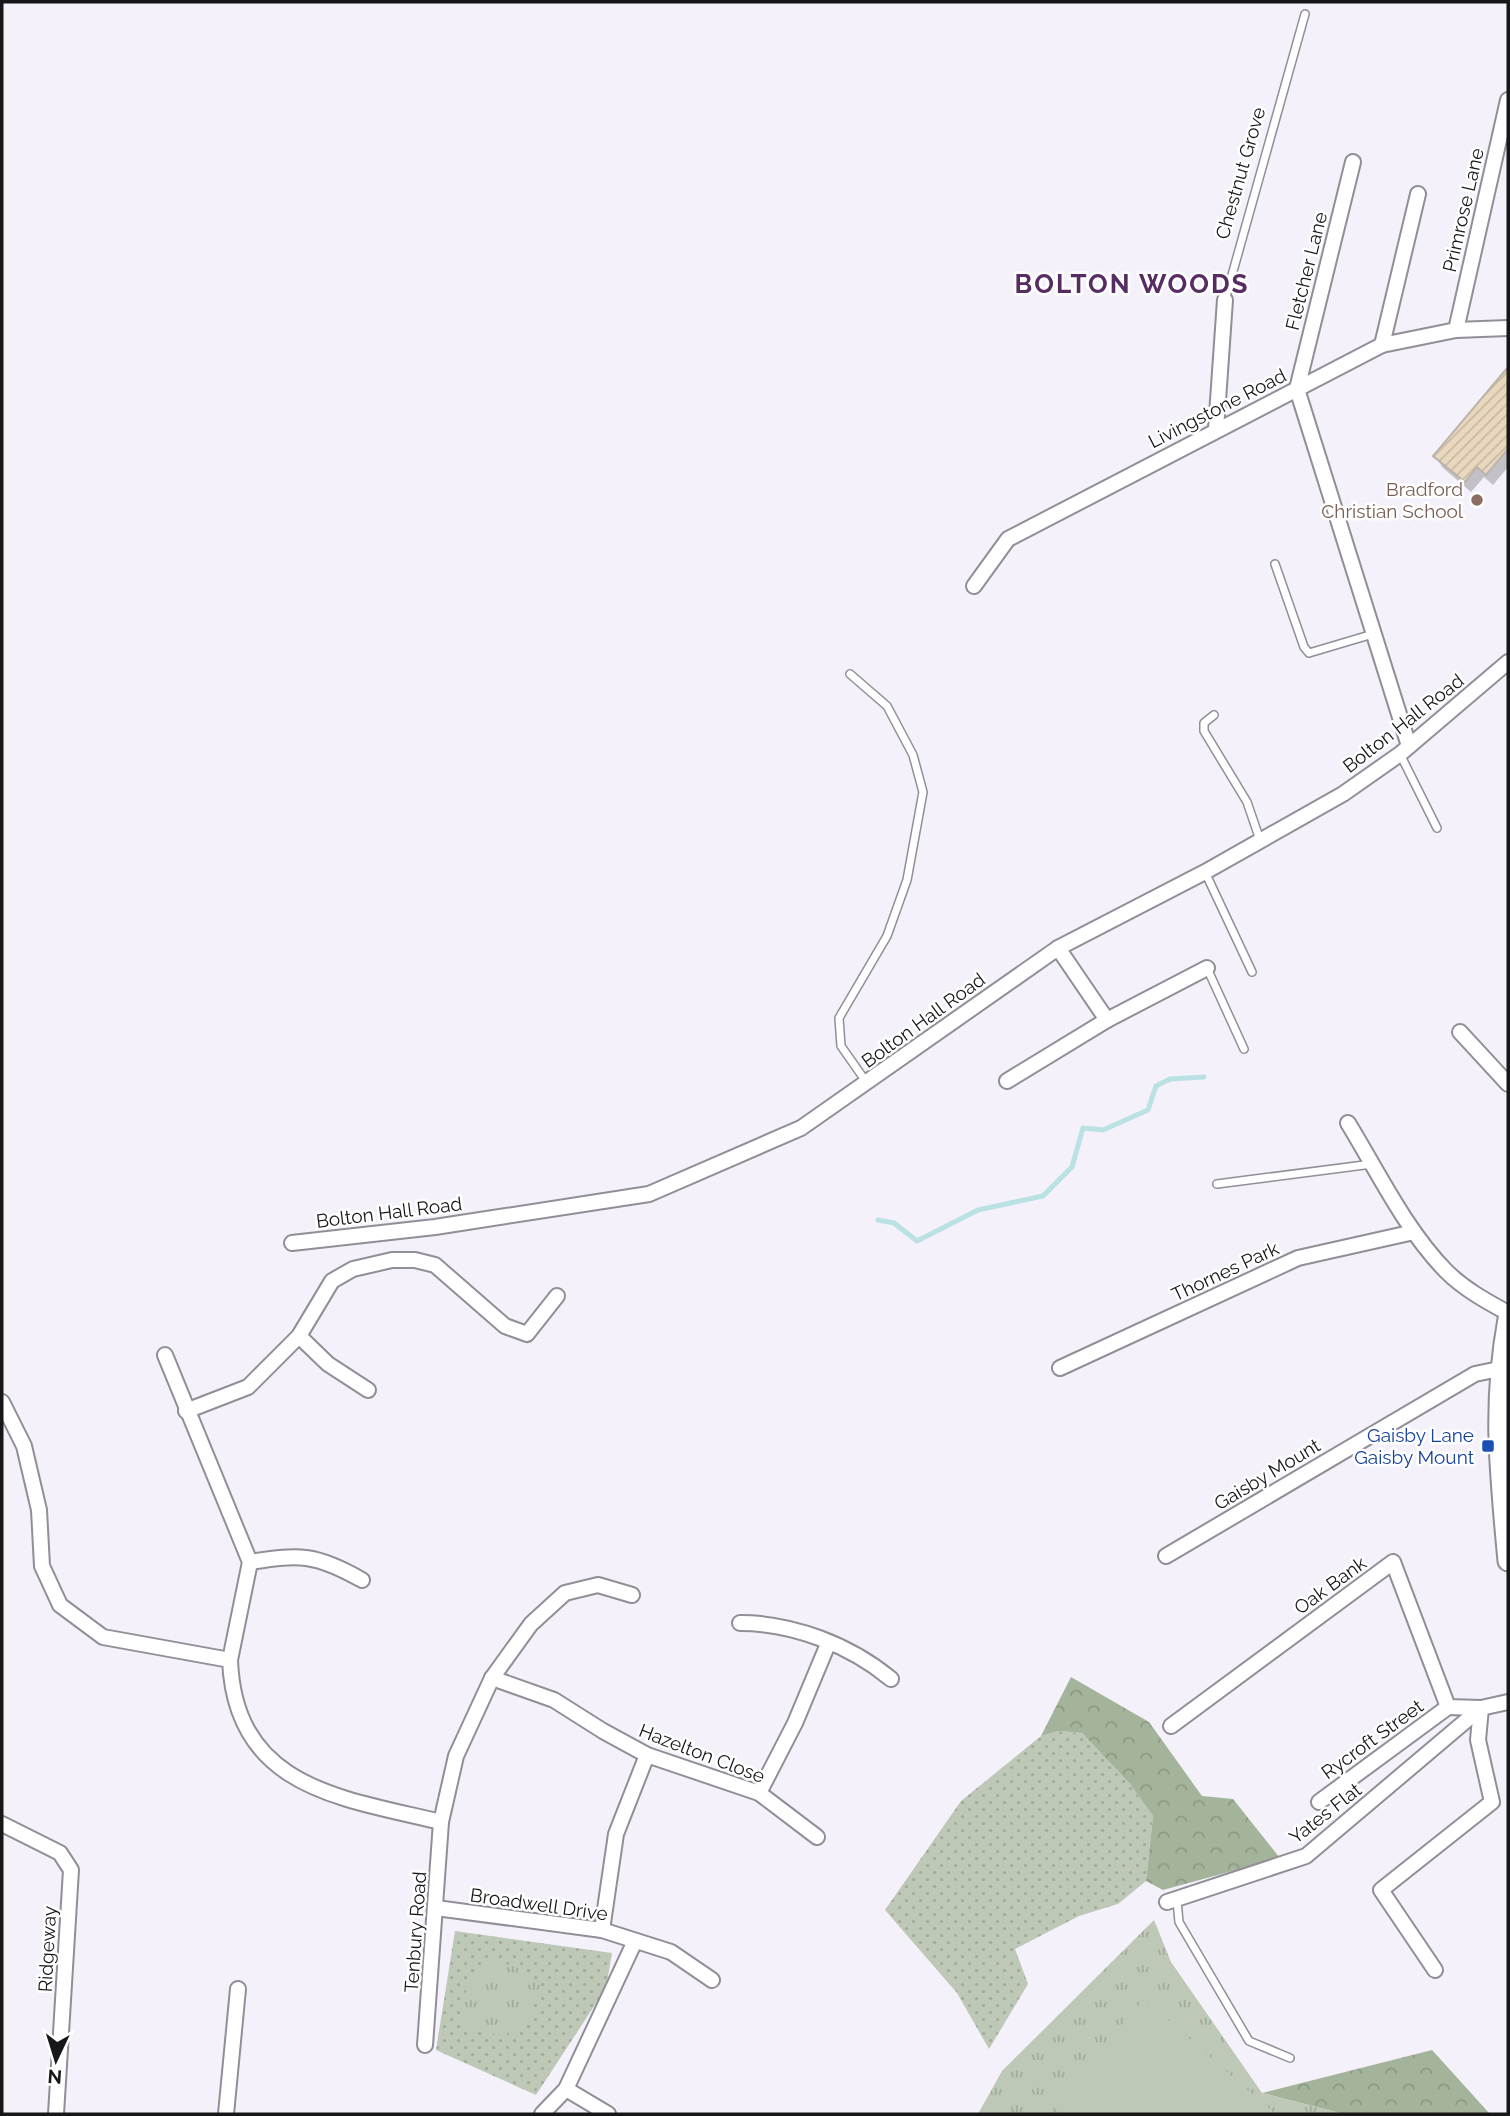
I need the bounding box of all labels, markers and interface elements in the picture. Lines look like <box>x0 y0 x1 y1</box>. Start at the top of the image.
street label: Chestnut Grove <box>1211 104 1269 242</box>
street label: Primrose Lane <box>1438 146 1488 274</box>
street label: Fletcher Lane <box>1281 210 1331 332</box>
district label: BOLTON WOODS <box>1015 269 1249 299</box>
street label: Livingstone Road <box>1144 364 1290 452</box>
place label: Bradford Christian School <box>1321 478 1464 522</box>
marker: Bradford Christian School <box>1469 492 1485 508</box>
street label: Bolton Hall Road <box>1338 669 1468 777</box>
street label: Bolton Hall Road <box>857 968 989 1072</box>
street label: Bolton Hall Road <box>315 1192 463 1232</box>
street label: Thornes Park <box>1168 1237 1282 1305</box>
place label: Gaisby Lane Gaisby Mount <box>1354 1424 1475 1468</box>
street label: Gaisby Mount <box>1210 1433 1325 1514</box>
marker: Gaisby Lane Gaisby Mount <box>1480 1438 1496 1454</box>
street label: Oak Bank <box>1290 1552 1370 1618</box>
street label: Rycroft Street <box>1317 1694 1428 1783</box>
street label: Hazelton Close <box>636 1719 768 1787</box>
street label: Yates Flat <box>1285 1778 1366 1848</box>
street label: Tenbury Road <box>400 1871 430 1993</box>
street label: Broadwell Drive <box>469 1883 609 1925</box>
street label: Ridgeway <box>34 1905 60 1993</box>
north arrow <box>21 2025 91 2095</box>
text: N <box>47 2065 63 2088</box>

